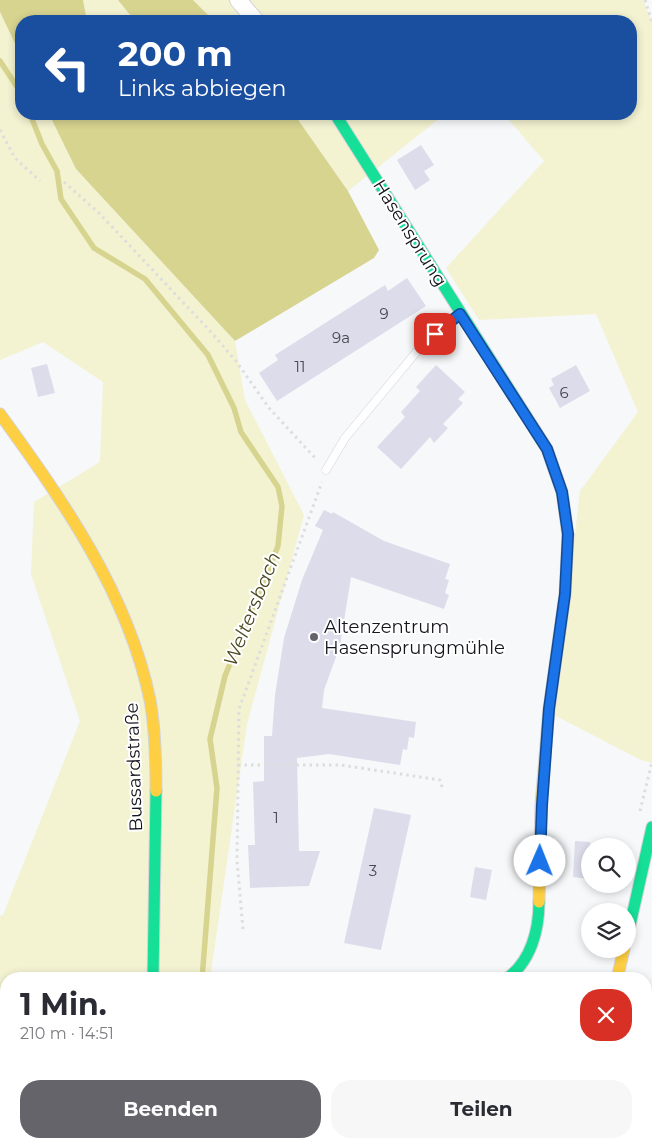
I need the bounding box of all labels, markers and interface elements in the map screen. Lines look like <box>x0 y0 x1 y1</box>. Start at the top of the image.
text: 200 m <box>118 32 233 75</box>
icon: left <box>35 35 100 100</box>
text: Links abbiegen <box>118 75 286 102</box>
street label: Hasensprung <box>368 175 452 291</box>
house number: 9 <box>379 304 389 323</box>
pin <box>414 313 456 355</box>
icon: arrive <box>421 320 449 348</box>
house number: 9a <box>332 328 350 347</box>
house number: 11 <box>295 357 305 376</box>
house number: 6 <box>559 383 569 402</box>
water label: Weltersbach <box>219 549 285 669</box>
place label: Altenzentrum Hasensprungmühle <box>324 616 505 659</box>
marker: Altenzentrum Hasensprungmühle <box>308 631 320 643</box>
street label: Bussardstraße <box>121 702 147 832</box>
house number: 1 <box>273 808 279 827</box>
position arrow <box>513 834 565 886</box>
map controls <box>581 838 636 958</box>
button: search <box>581 838 636 893</box>
house number: 3 <box>369 861 377 880</box>
button: layers <box>581 903 636 958</box>
text: 1 Min. <box>20 986 107 1023</box>
button: close <box>580 989 632 1041</box>
text: 210 m · 14:51 <box>20 1024 114 1043</box>
button: Beenden <box>20 1080 321 1138</box>
button: Teilen <box>331 1080 632 1138</box>

